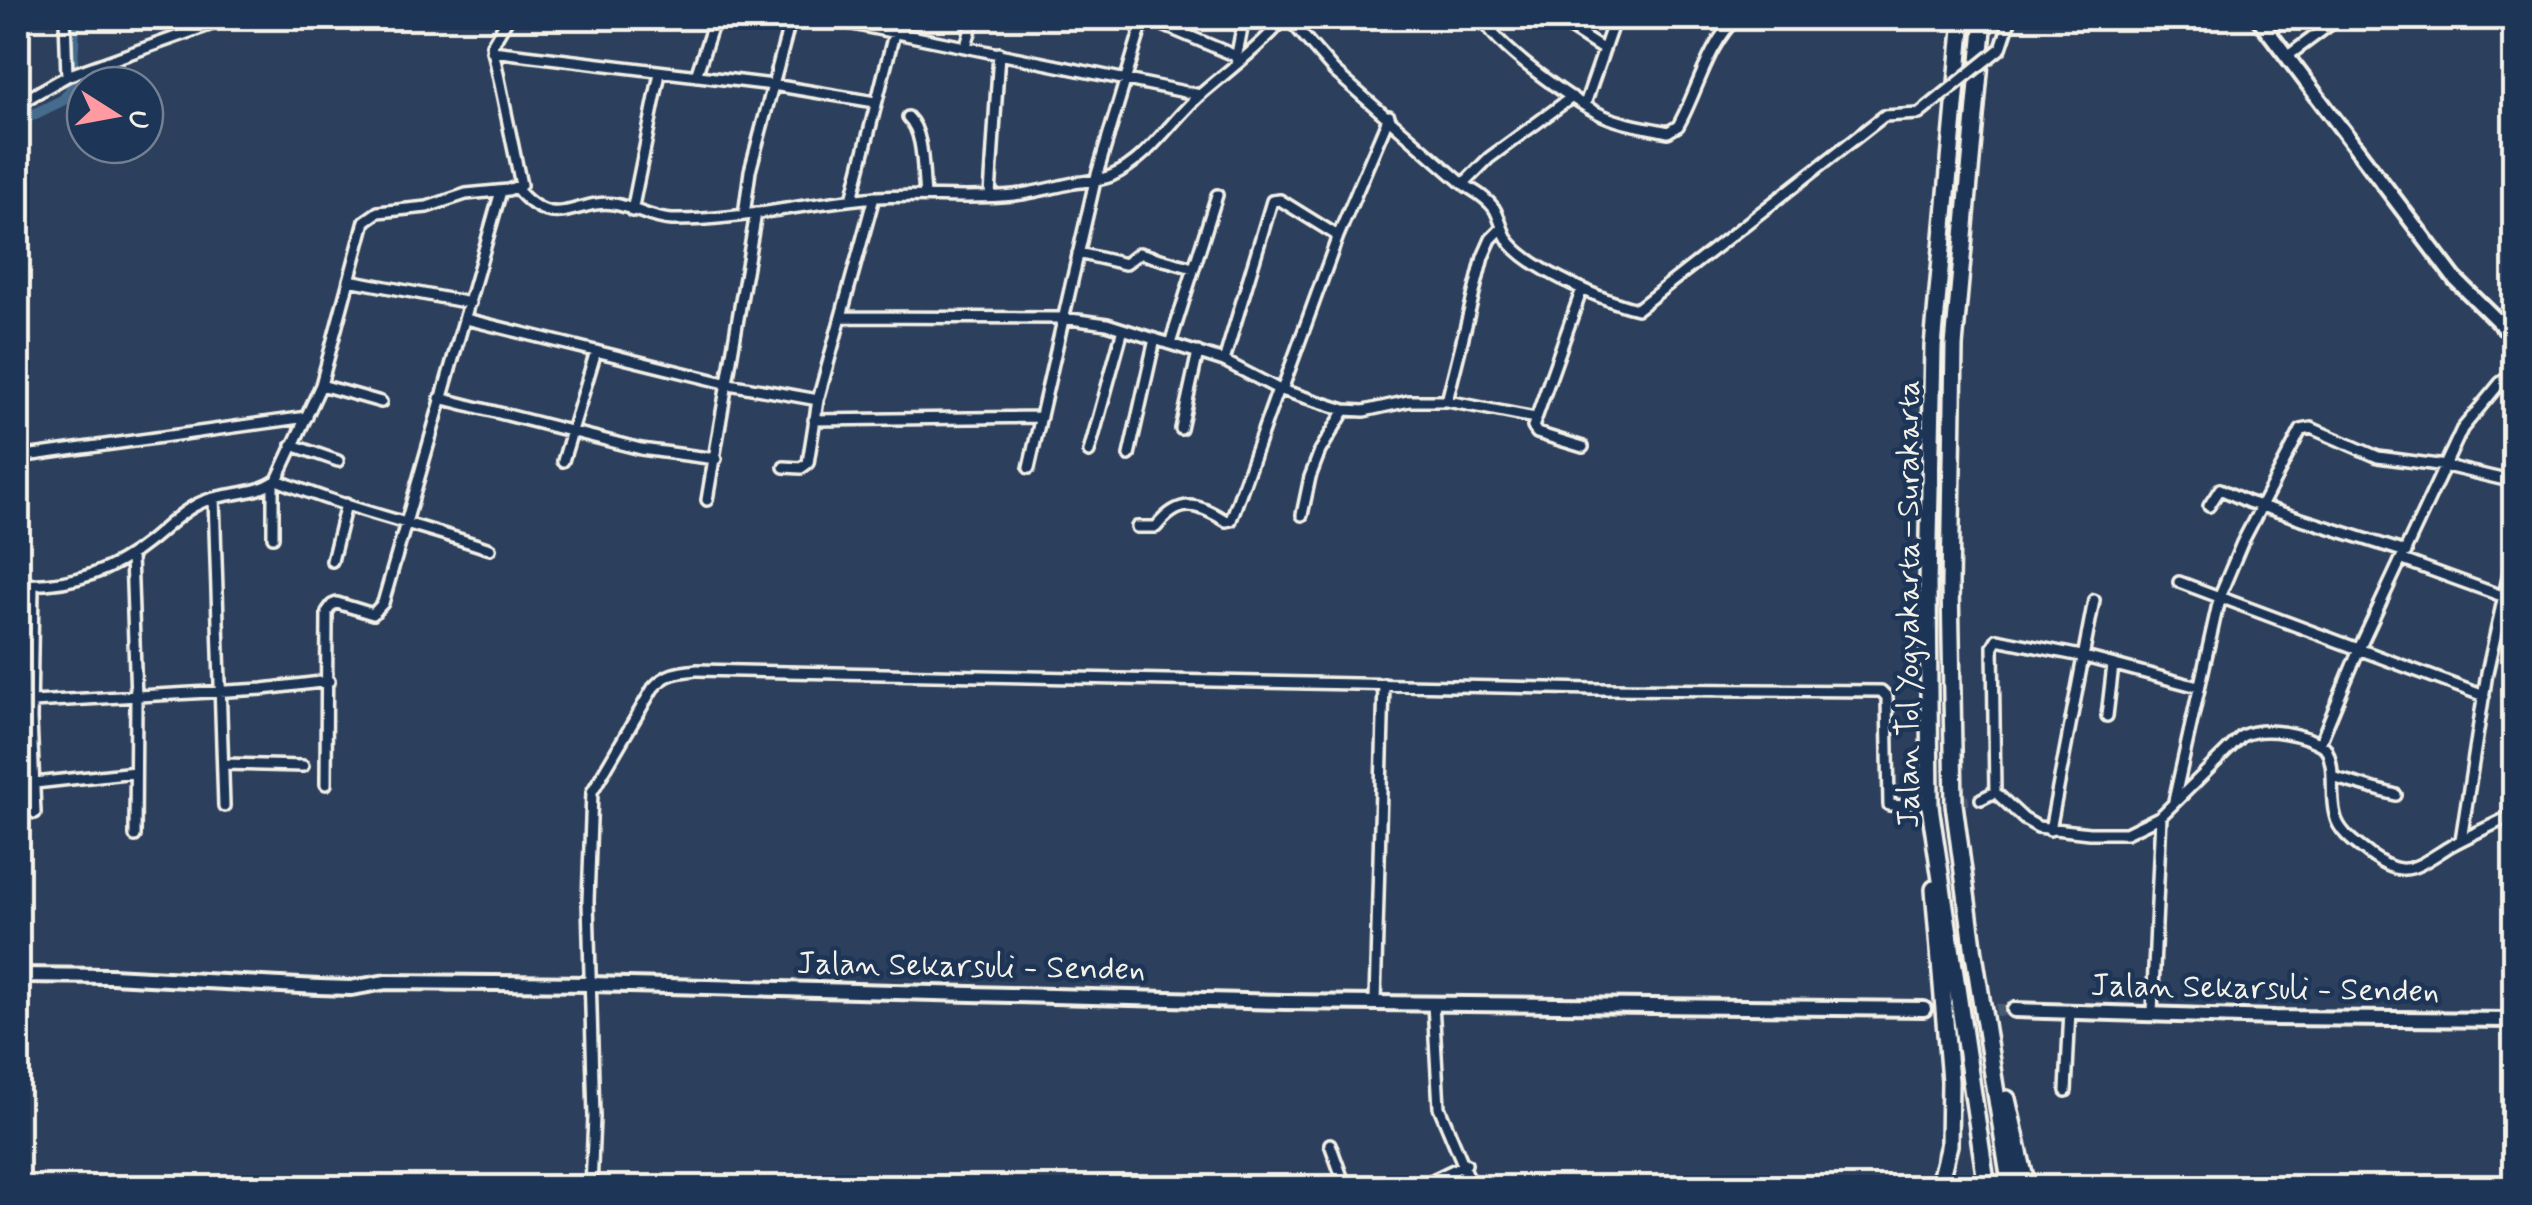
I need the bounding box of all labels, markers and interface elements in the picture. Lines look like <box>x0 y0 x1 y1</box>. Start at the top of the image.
north arrow <box>65 65 165 165</box>
text: U <box>117 107 157 132</box>
street label: Jalan Tol Yogyakarta–Surakarta <box>1888 380 1930 828</box>
street label: Jalan Sekarsuli - Senden <box>796 943 1146 991</box>
street label: Jalan Sekarsuli - Senden <box>2090 965 2440 1013</box>

